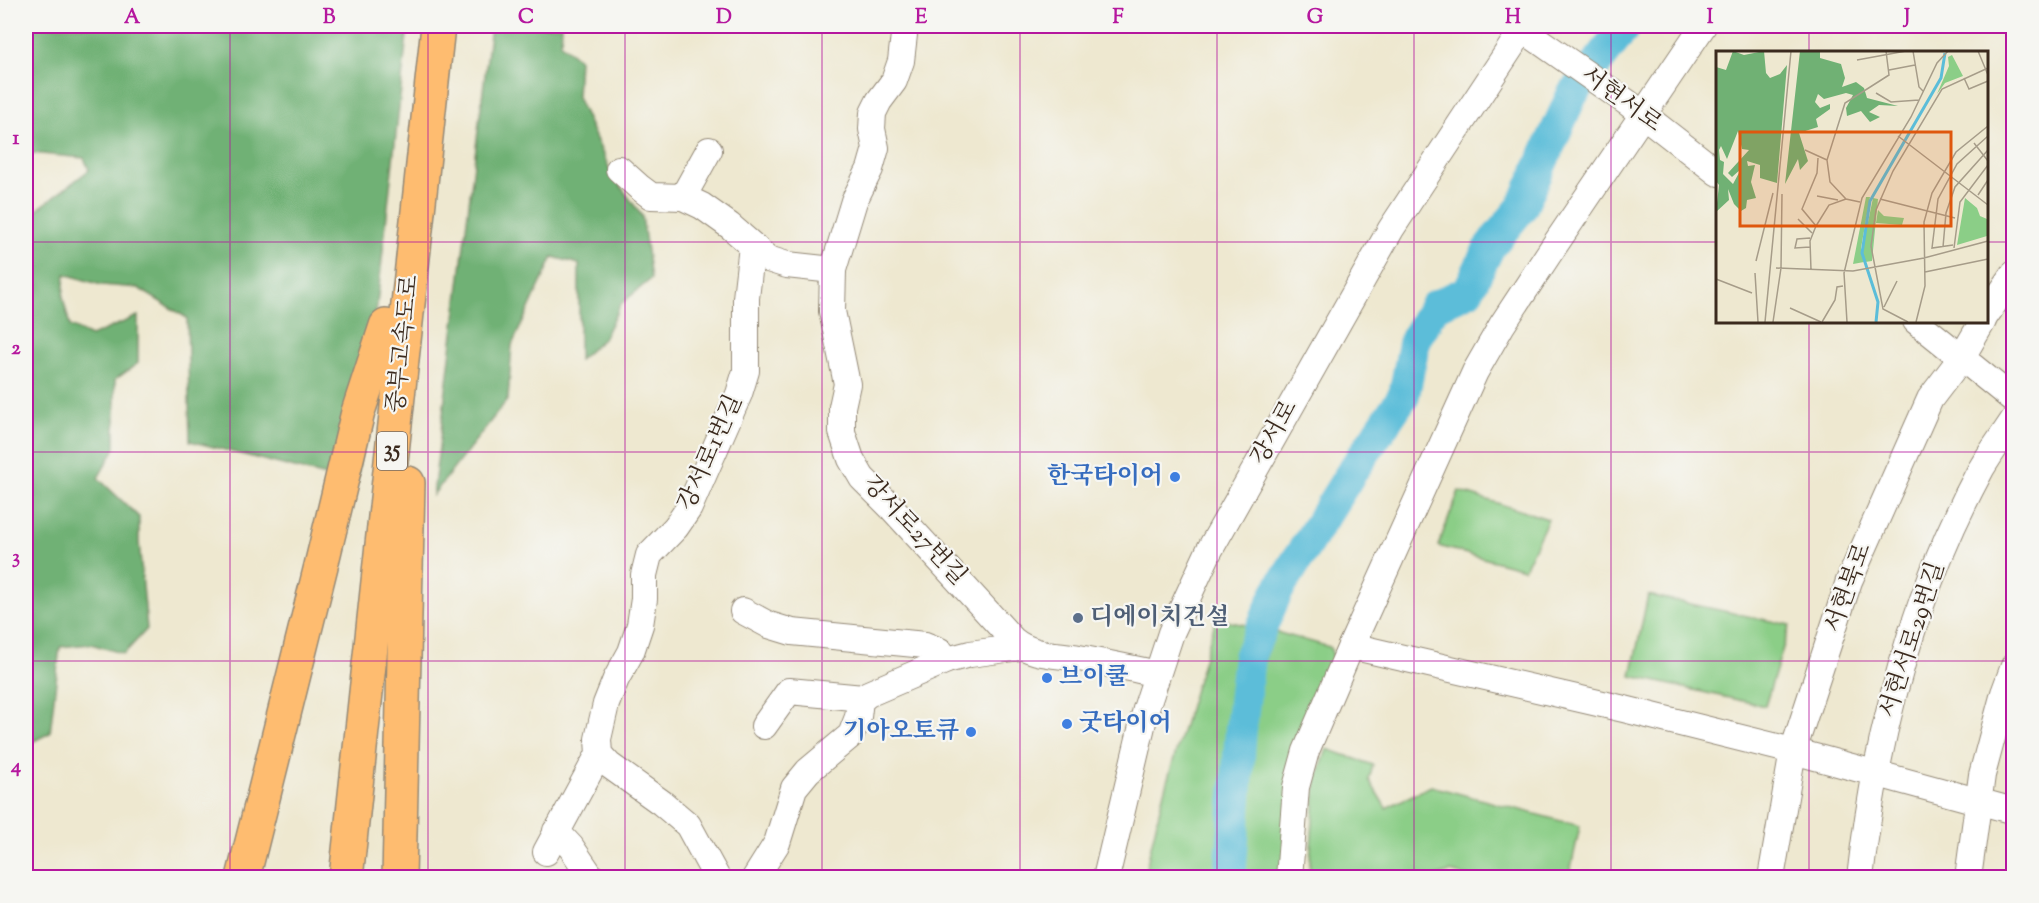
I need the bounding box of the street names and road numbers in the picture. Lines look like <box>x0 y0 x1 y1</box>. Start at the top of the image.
street label: 서현서로 <box>1573 59 1669 141</box>
street label: 중부고속도로 <box>380 273 428 415</box>
street label: 강서로1번길 <box>670 389 752 517</box>
street label: 강서로 <box>1243 394 1307 472</box>
road number: 35 <box>377 432 407 470</box>
street label: 강서로27번길 <box>854 469 974 593</box>
street label: 서현북로 <box>1817 539 1881 637</box>
street label: 서현서로29번길 <box>1872 558 1954 722</box>

